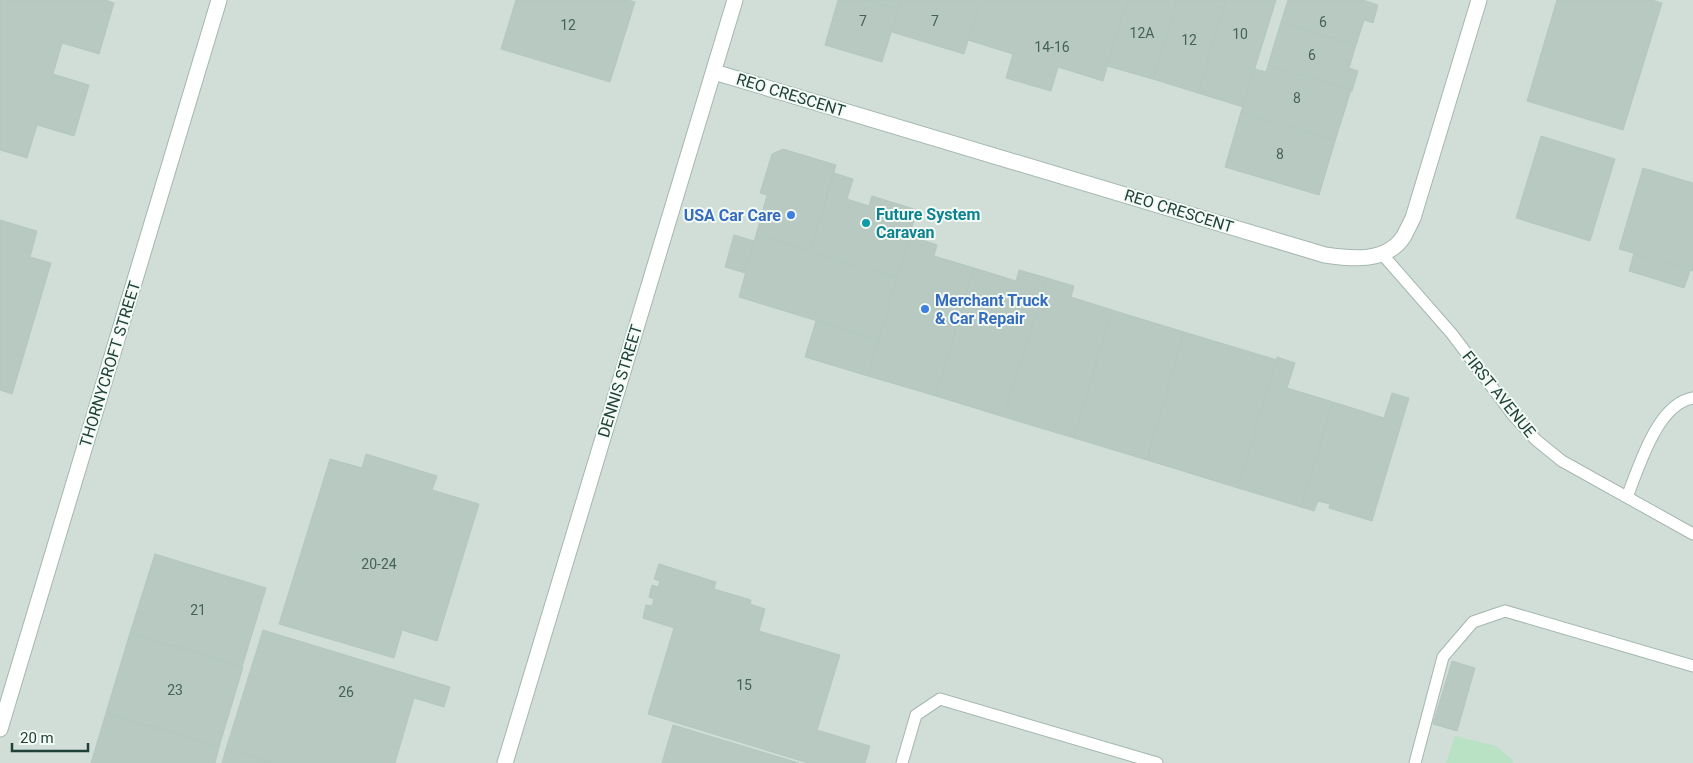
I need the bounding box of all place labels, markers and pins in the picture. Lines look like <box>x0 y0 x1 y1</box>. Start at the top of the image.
place label: Future System Caravan <box>876 205 980 242</box>
place label: USA Car Care <box>684 206 781 225</box>
marker: USA Car Care <box>785 209 797 221</box>
marker: Future System Caravan <box>860 217 872 229</box>
place label: Merchant Truck & Car Repair <box>935 291 1049 328</box>
marker: Merchant Truck & Car Repair <box>919 303 931 315</box>

